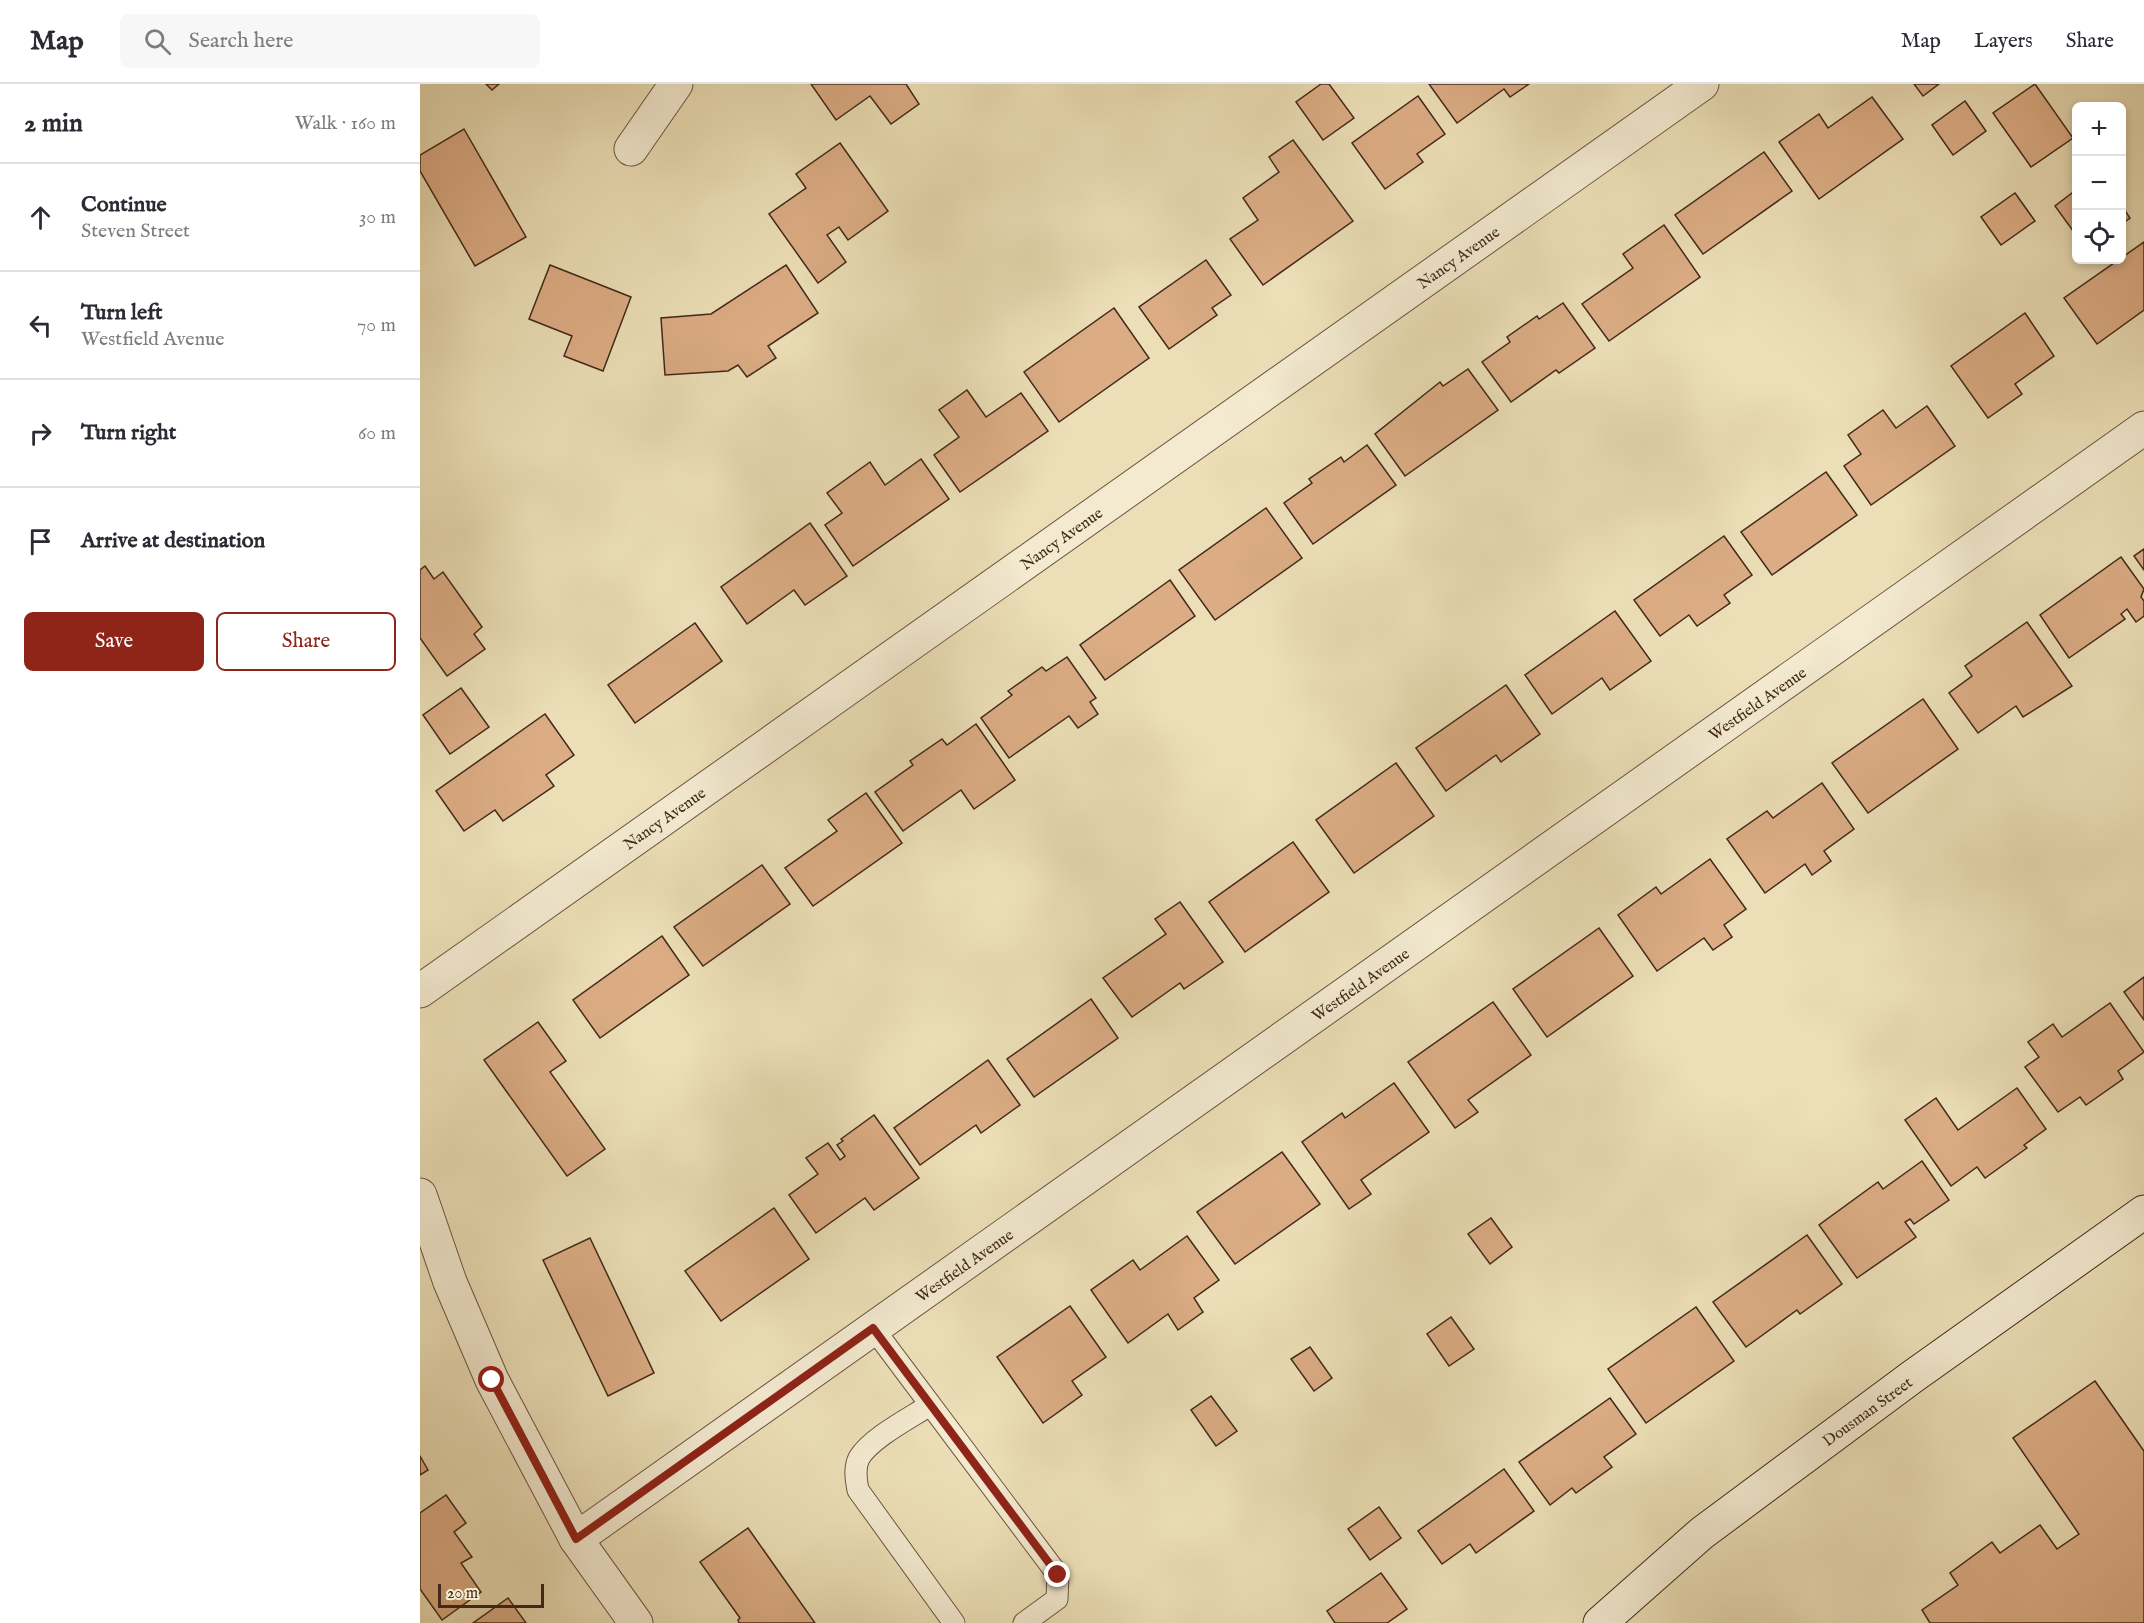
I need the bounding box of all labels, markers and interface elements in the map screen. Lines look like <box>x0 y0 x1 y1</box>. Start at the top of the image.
search box <box>120 14 540 68</box>
text: Map <box>30 24 84 59</box>
icon: search <box>141 25 174 58</box>
text: Search here <box>189 27 293 55</box>
text: Map <box>1901 28 1941 55</box>
text: Layers <box>1974 28 2033 55</box>
text: Share <box>2066 28 2114 55</box>
map controls <box>2072 102 2126 264</box>
button: + <box>2072 102 2126 156</box>
text: 2 min <box>24 107 83 140</box>
text: Walk · 160 m <box>295 111 396 136</box>
button: − <box>2072 156 2126 210</box>
text: Continue <box>81 191 167 219</box>
icon: ahead <box>24 201 57 234</box>
text: 30 m <box>359 205 396 230</box>
button: locate <box>2072 210 2126 264</box>
text: Steven Street <box>81 219 190 244</box>
street label: Nancy Avenue <box>1414 223 1504 294</box>
text: Turn left <box>81 299 163 327</box>
icon: left <box>24 309 57 342</box>
text: 70 m <box>357 313 396 338</box>
text: Westfield Avenue <box>81 327 225 352</box>
icon: right <box>24 417 57 450</box>
text: Turn right <box>81 419 176 447</box>
text: 60 m <box>358 421 396 446</box>
street label: Nancy Avenue <box>1017 504 1107 575</box>
icon: arrive <box>24 525 57 558</box>
text: Arrive at destination <box>81 527 265 555</box>
button: Save <box>24 612 204 671</box>
button: Share <box>216 612 396 671</box>
street label: Westfield Avenue <box>1705 664 1811 746</box>
street label: Nancy Avenue <box>620 784 710 855</box>
street label: Westfield Avenue <box>1308 945 1414 1027</box>
street label: Westfield Avenue <box>912 1226 1018 1308</box>
route start <box>478 1366 504 1392</box>
street label: Dousman Street <box>1819 1373 1917 1452</box>
route end <box>1044 1561 1070 1587</box>
scale bar <box>438 1581 544 1608</box>
text: 20 m <box>447 1584 478 1604</box>

